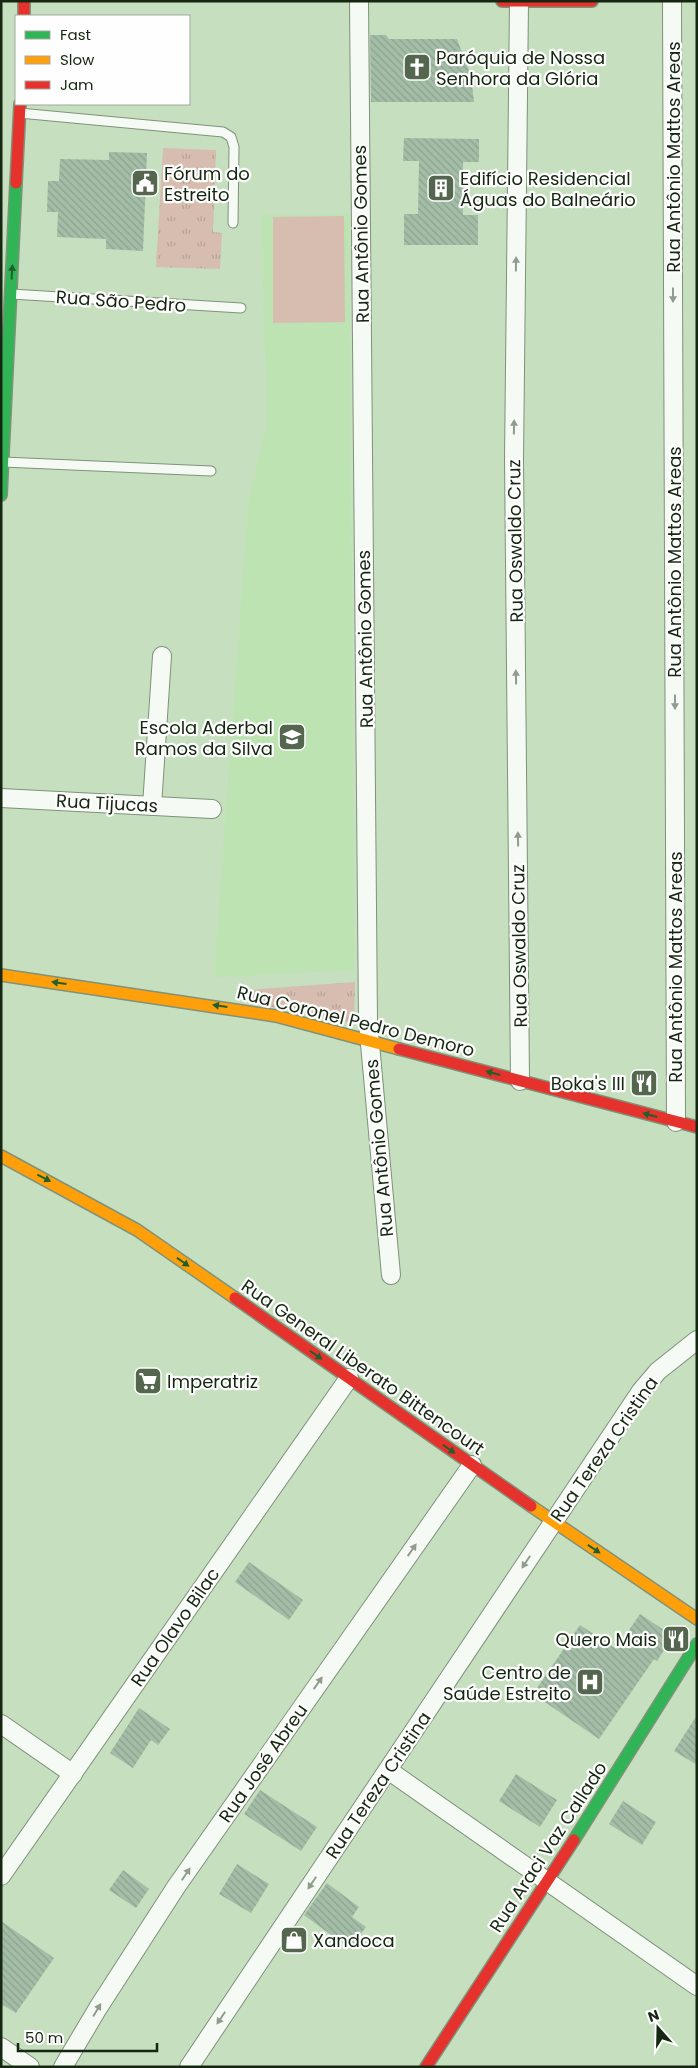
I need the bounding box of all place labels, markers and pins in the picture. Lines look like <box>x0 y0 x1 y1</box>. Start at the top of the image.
place label: Paróquia de Nossa Senhora da Glória <box>436 45 605 91</box>
church icon: Paróquia de Nossa Senhora da Glória <box>402 52 432 82</box>
place label: Fórum do Estreito <box>164 161 250 207</box>
place label: Edifício Residencial Águas do Balneário <box>460 166 636 212</box>
public building icon: Fórum do Estreito <box>130 168 160 198</box>
building icon: Edifício Residencial Águas do Balneário <box>426 173 456 203</box>
place label: Escola Aderbal Ramos da Silva <box>135 715 273 761</box>
school or university icon: Escola Aderbal Ramos da Silva <box>277 722 307 752</box>
restaurant icon: Boka's III <box>629 1068 659 1098</box>
place label: Boka's III <box>551 1071 625 1096</box>
supermarket icon: Imperatriz <box>133 1366 163 1396</box>
place label: Imperatriz <box>167 1369 258 1394</box>
restaurant icon: Quero Mais <box>661 1624 691 1654</box>
place label: Quero Mais <box>556 1627 657 1652</box>
place label: Centro de Saúde Estreito <box>443 1660 571 1706</box>
hospital icon: Centro de Saúde Estreito <box>575 1667 605 1697</box>
shop icon: Xandoca <box>279 1925 309 1955</box>
place label: Xandoca <box>313 1928 395 1953</box>

